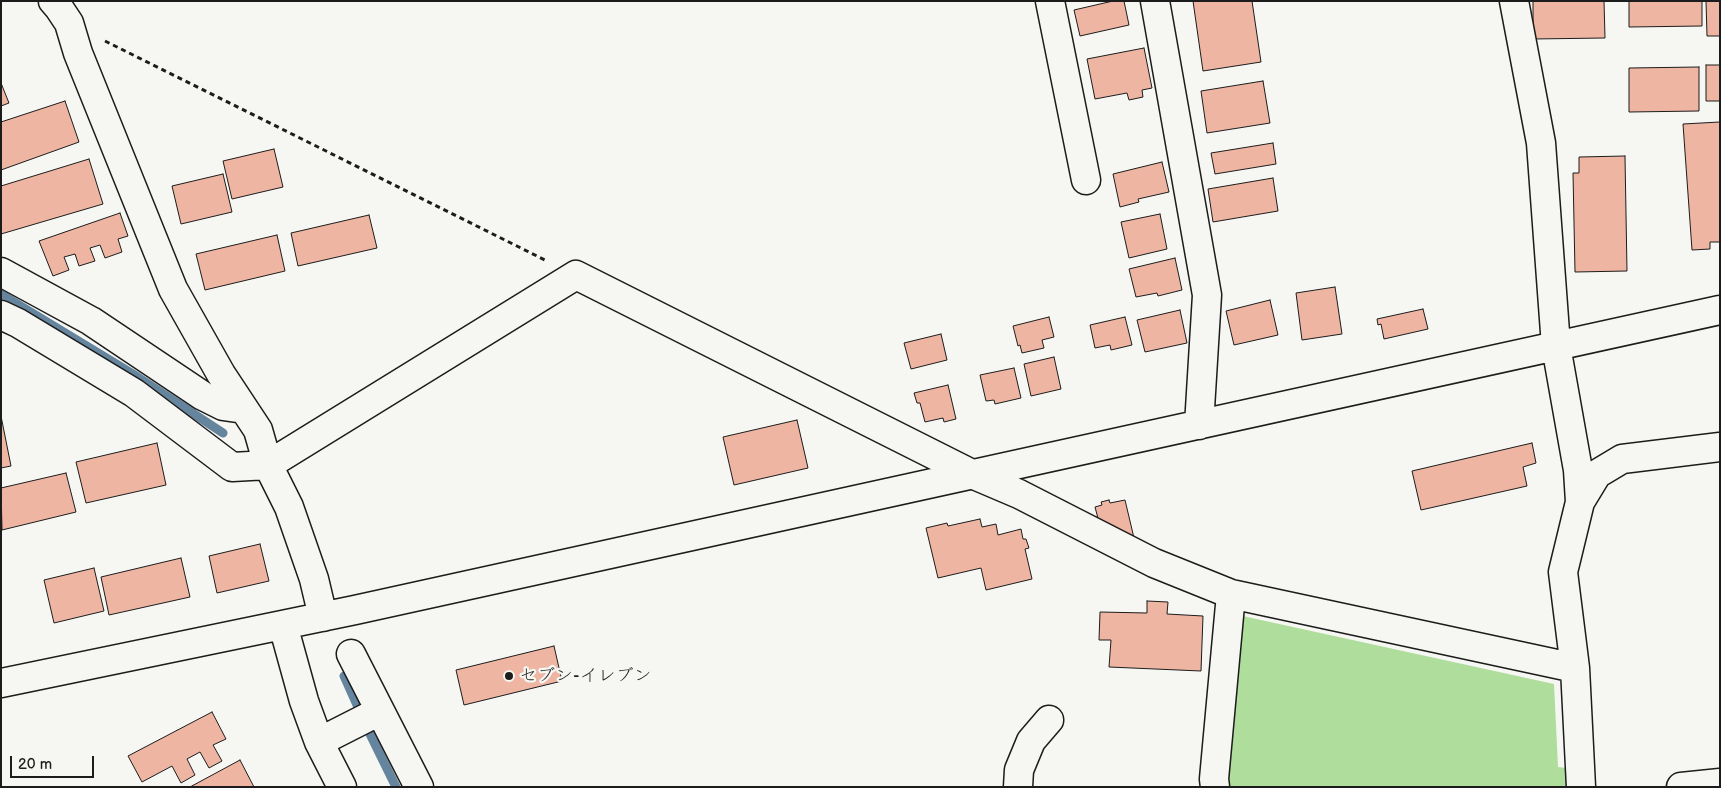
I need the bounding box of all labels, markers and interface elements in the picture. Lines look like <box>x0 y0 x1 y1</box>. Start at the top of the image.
place label: セブン-イレブン <box>519 665 652 687</box>
marker: セブン-イレブン <box>503 670 515 682</box>
scale bar <box>12 746 96 778</box>
text: 20 m <box>18 755 52 774</box>

